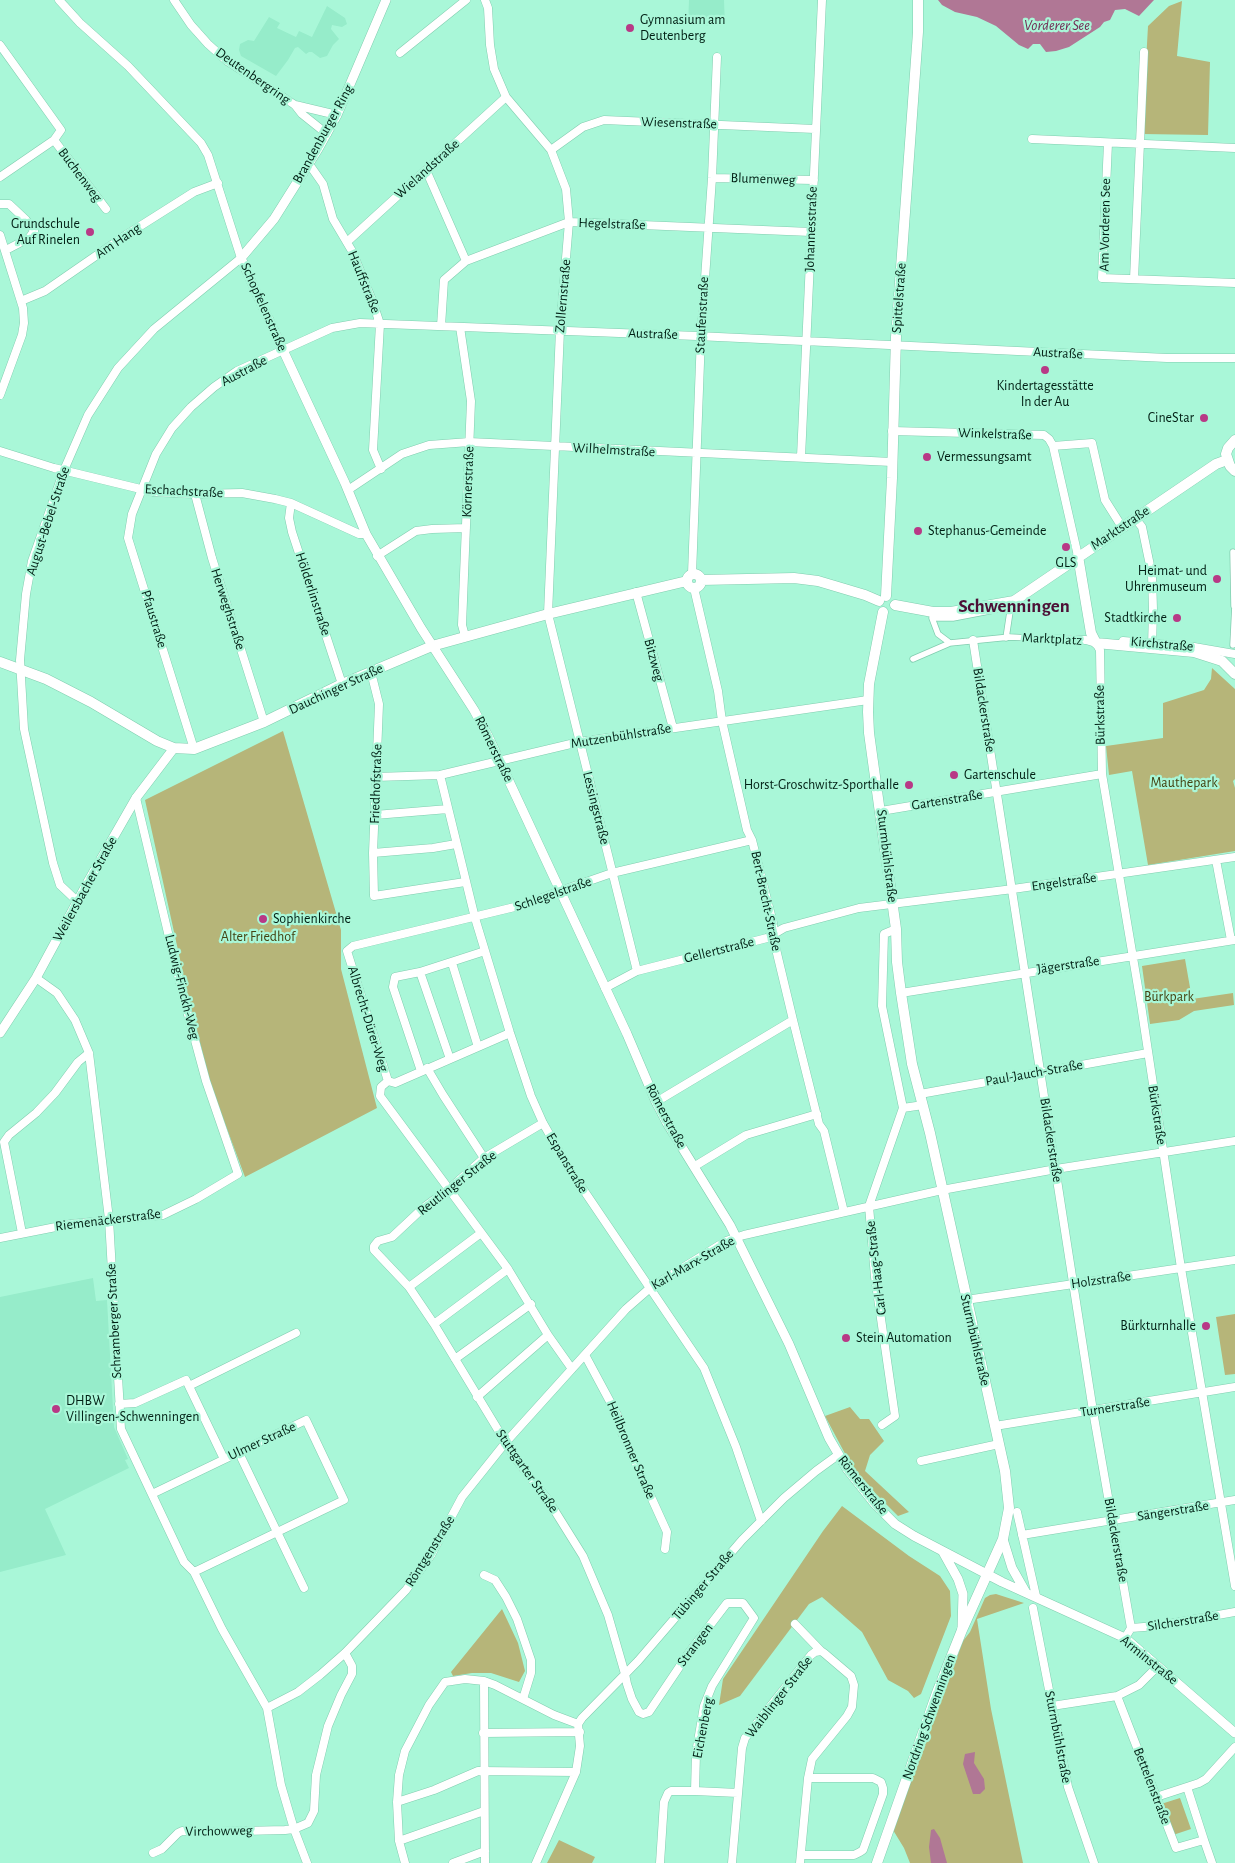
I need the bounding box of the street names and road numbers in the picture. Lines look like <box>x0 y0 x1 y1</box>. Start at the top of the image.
street label: Deutenbergring <box>212 44 294 108</box>
street label: Brandenburger Ring <box>289 82 357 186</box>
street label: Wiesenstraße <box>641 113 717 133</box>
street label: Wielandstraße <box>391 136 463 202</box>
street label: Buchenweg <box>54 145 106 205</box>
street label: Blumenweg <box>730 169 796 189</box>
street label: Am Vorderen See <box>1096 178 1114 272</box>
street label: Johannesstraße <box>801 186 821 272</box>
street label: Hegelstraße <box>578 214 646 234</box>
street label: Am Hang <box>92 220 144 262</box>
street label: Hauffstraße <box>344 248 384 316</box>
street label: Zollernstraße <box>551 259 575 333</box>
street label: Schopfelenstraße <box>237 260 291 354</box>
street label: Spittelstraße <box>888 262 910 334</box>
street label: Staufenstraße <box>692 276 712 354</box>
street label: Austraße <box>628 325 678 343</box>
street label: Austraße <box>1033 343 1083 363</box>
street label: Austraße <box>218 352 270 390</box>
street label: Winkelstraße <box>958 424 1032 444</box>
street label: Wilhelmstraße <box>572 439 656 461</box>
street label: Körnerstraße <box>458 446 478 518</box>
street label: August-Bebel-Straße <box>22 464 74 578</box>
street label: Eschachstraße <box>144 481 224 501</box>
street label: Marktstraße <box>1087 502 1153 554</box>
street label: Hölderlinstraße <box>292 550 334 638</box>
street label: Herweghstraße <box>207 566 249 652</box>
street label: Pfaustraße <box>137 588 171 650</box>
street label: Marktplatz <box>1022 629 1082 649</box>
street label: Kirchstraße <box>1130 633 1194 655</box>
street label: Bitzweg <box>640 637 668 683</box>
street label: Dauchinger Straße <box>286 660 386 718</box>
street label: Bildackerstraße <box>969 667 999 753</box>
street label: Bürkstraße <box>1091 685 1109 745</box>
street label: Römerstraße <box>471 713 517 785</box>
street label: Mutzenbühlstraße <box>570 720 672 752</box>
street label: Friedhofstraße <box>366 744 386 824</box>
street label: Lessingstraße <box>579 770 613 846</box>
street label: Gartenstraße <box>910 786 984 814</box>
street label: Sturmbühlstraße <box>873 809 901 903</box>
street label: Weilersbacher Straße <box>49 834 121 944</box>
street label: Bert-Brecht-Straße <box>747 849 785 953</box>
street label: Engelstraße <box>1031 869 1097 895</box>
street label: Schlegelstraße <box>512 873 594 915</box>
street label: Ludwig-Finckh-Weg <box>161 933 203 1041</box>
street label: Gellertstraße <box>682 933 756 967</box>
street label: Jägerstraße <box>1036 952 1100 978</box>
street label: Albrecht-Dürer-Weg <box>344 964 392 1074</box>
street label: Paul-Jauch-Straße <box>984 1056 1084 1090</box>
street label: Römerstraße <box>642 1081 690 1151</box>
street label: Bürkstraße <box>1144 1084 1170 1146</box>
street label: Bildackerstraße <box>1036 1097 1066 1183</box>
street label: Espanstraße <box>542 1130 592 1196</box>
street label: Reutlinger Straße <box>414 1147 500 1219</box>
street label: Riemenäckerstraße <box>54 1205 162 1235</box>
street label: Carl-Haag-Straße <box>862 1220 890 1316</box>
street label: Karl-Marx-Straße <box>648 1232 738 1294</box>
street label: Schramberger Straße <box>103 1263 125 1379</box>
street label: Holzstraße <box>1070 1267 1132 1293</box>
street label: Sturmbühlstraße <box>956 1293 994 1387</box>
street label: Turnerstraße <box>1079 1393 1151 1421</box>
street label: Heilbronner Straße <box>603 1399 659 1501</box>
street label: Ulmer Straße <box>225 1418 299 1464</box>
street label: Stuttgarter Straße <box>492 1426 562 1516</box>
street label: Römerstraße <box>834 1452 892 1518</box>
street label: Bildackerstraße <box>1100 1497 1132 1583</box>
street label: Sängerstraße <box>1136 1497 1210 1525</box>
street label: Röntgenstraße <box>402 1512 458 1590</box>
street label: Tübinger Straße <box>669 1546 737 1624</box>
street label: Silcherstraße <box>1146 1607 1220 1635</box>
street label: Strangen <box>673 1620 717 1670</box>
street label: Arminstraße <box>1117 1632 1181 1688</box>
street label: Nordring Schwenningen <box>899 1652 959 1782</box>
street label: Waiblinger Straße <box>742 1653 816 1741</box>
street label: Sturmbühlstraße <box>1041 1689 1075 1785</box>
street label: Eichenberg <box>689 1696 717 1760</box>
street label: Bettelenstraße <box>1130 1745 1174 1827</box>
street label: Virchowweg <box>185 1822 253 1840</box>

